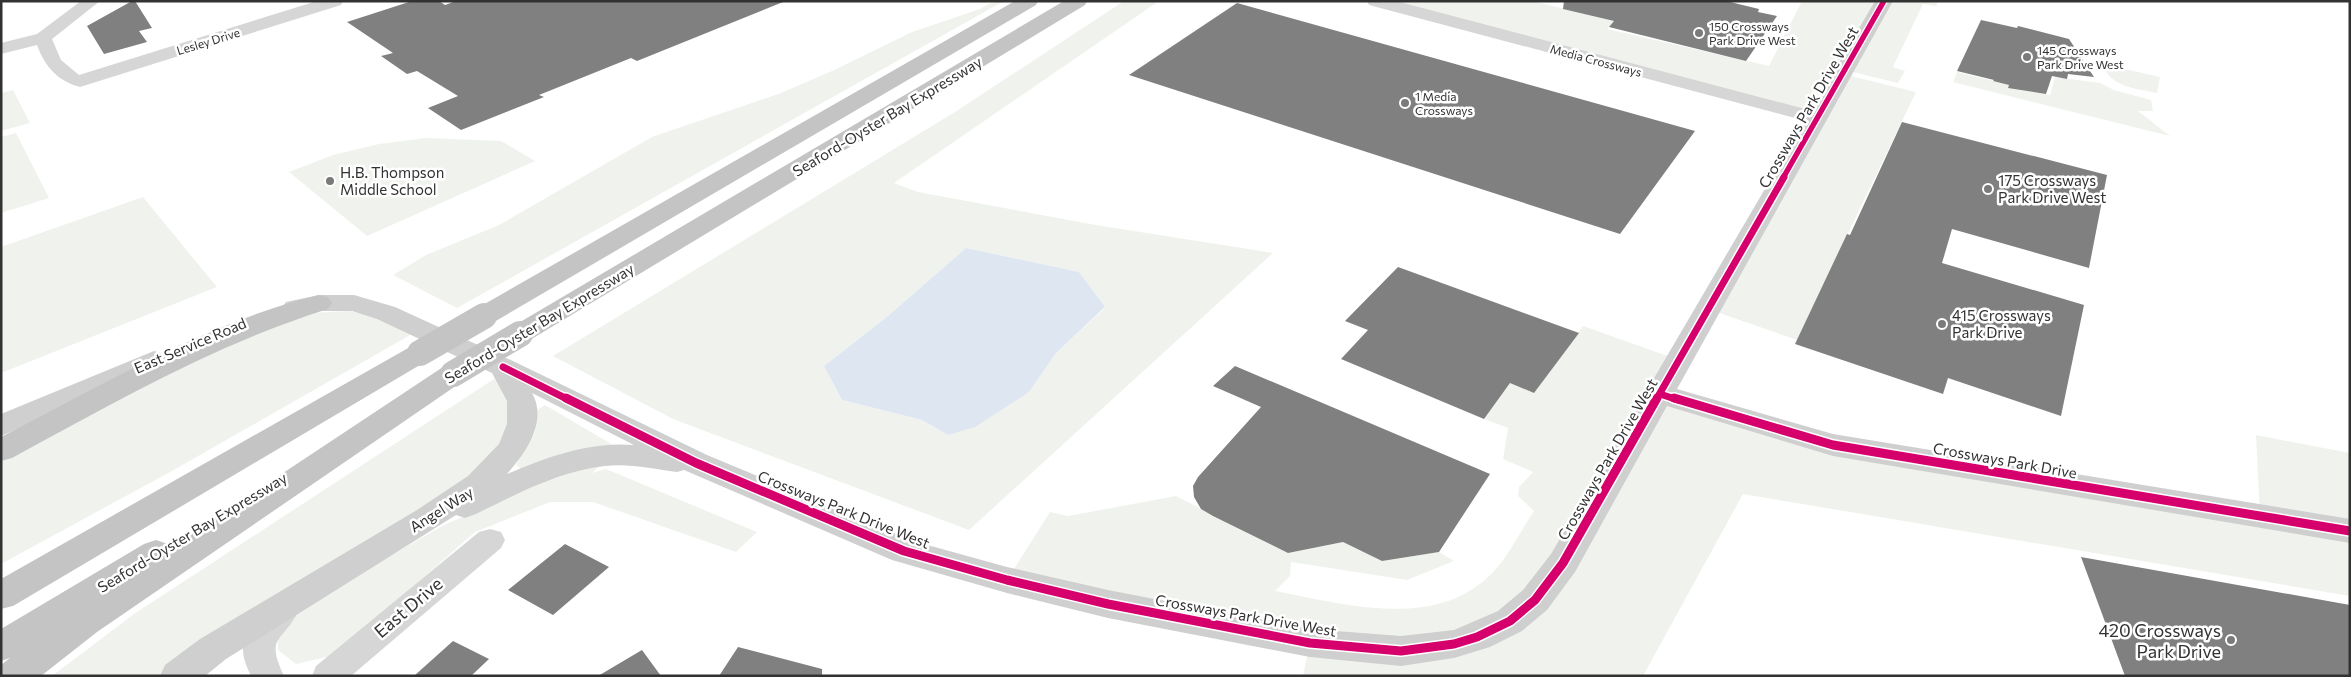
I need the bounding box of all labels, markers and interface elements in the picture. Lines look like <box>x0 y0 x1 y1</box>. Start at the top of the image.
place label: 150 Crossways Park Drive West <box>1709 19 1796 47</box>
street label: Crossways Park Drive West <box>1754 23 1862 191</box>
street label: Lesley Drive <box>175 25 241 57</box>
marker: 150 Crossways Park Drive West <box>1693 27 1705 39</box>
street label: Media Crossways <box>1549 41 1643 79</box>
place label: 145 Crossways Park Drive West <box>2037 43 2124 71</box>
marker: 145 Crossways Park Drive West <box>2021 51 2033 63</box>
street label: Seaford-Oyster Bay Expressway <box>789 52 985 180</box>
place label: 1 Media Crossways <box>1415 89 1473 117</box>
marker: 1 Media Crossways <box>1399 97 1411 109</box>
place label: H.B. Thompson Middle School <box>340 163 444 198</box>
place label: 175 Crossways Park Drive West <box>1998 171 2106 206</box>
marker: H.B. Thompson Middle School <box>324 175 336 187</box>
marker: 175 Crossways Park Drive West <box>1982 183 1994 195</box>
street label: Seaford-Oyster Bay Expressway <box>441 259 637 387</box>
place label: 415 Crossways Park Drive <box>1952 306 2051 341</box>
street label: East Service Road <box>131 313 249 377</box>
marker: 415 Crossways Park Drive <box>1936 318 1948 330</box>
street label: Crossways Park Drive West <box>1553 375 1661 543</box>
street label: Crossways Park Drive <box>1932 438 2078 482</box>
street label: Crossways Park Drive West <box>755 466 933 552</box>
street label: Seaford-Oyster Bay Expressway <box>94 468 290 596</box>
street label: Angel Way <box>406 482 476 536</box>
street label: East Drive <box>369 572 447 642</box>
street label: Crossways Park Drive West <box>1154 590 1338 640</box>
place label: 420 Crossways Park Drive <box>2099 619 2221 662</box>
marker: 420 Crossways Park Drive <box>2225 634 2237 646</box>

